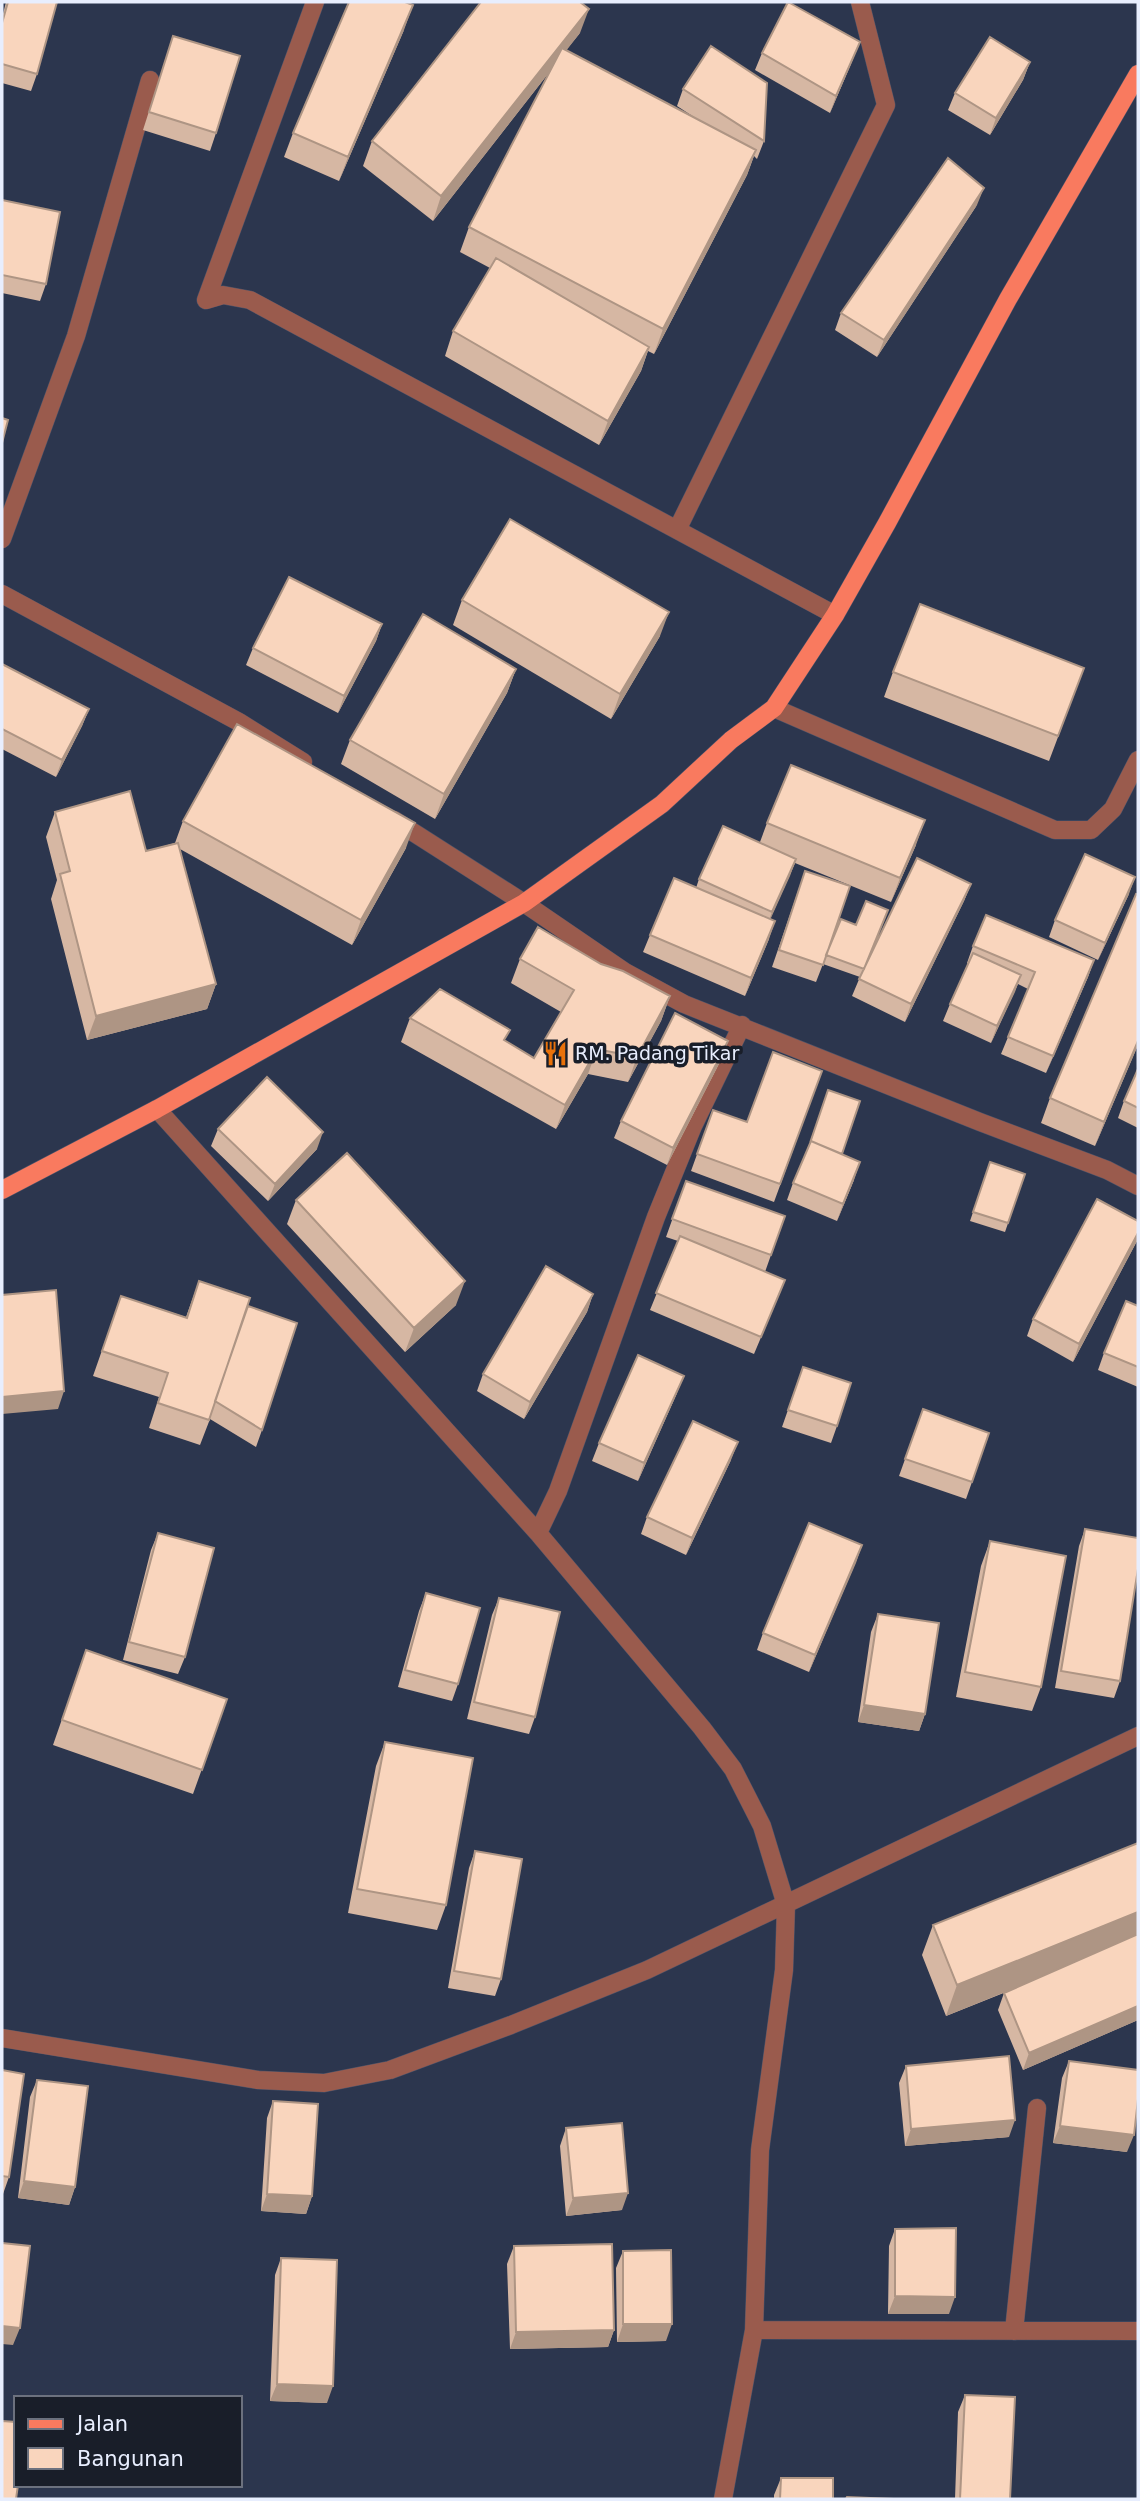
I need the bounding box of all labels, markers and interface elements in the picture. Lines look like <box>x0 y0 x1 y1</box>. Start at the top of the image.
restaurant icon: RM. Padang Tikar <box>541 1039 569 1067</box>
place label: RM. Padang Tikar <box>575 1042 739 1064</box>
legend <box>14 2396 242 2487</box>
text: Jalan <box>75 2412 128 2436</box>
text: Bangunan <box>77 2447 184 2471</box>

